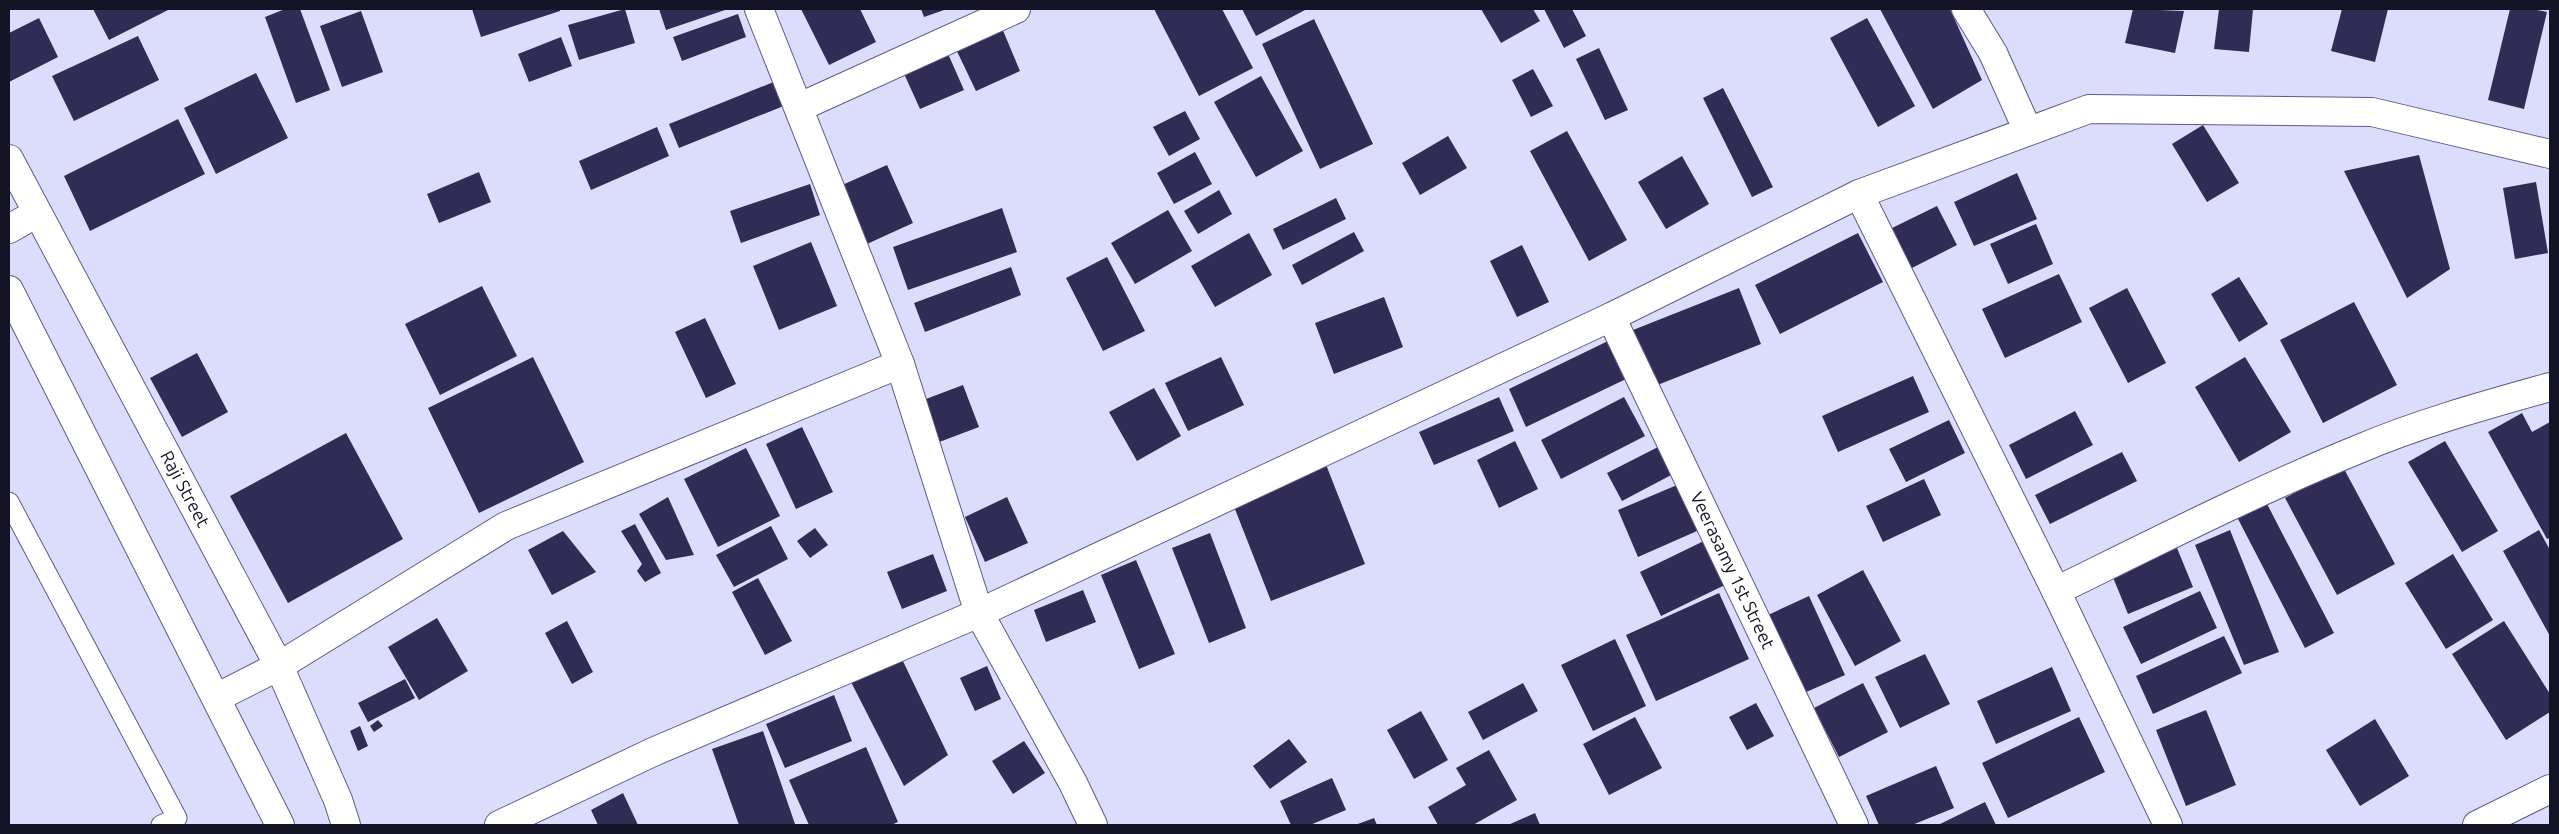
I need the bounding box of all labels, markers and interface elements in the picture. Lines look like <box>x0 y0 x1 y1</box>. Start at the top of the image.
street label: Raji Street <box>157 447 214 530</box>
street label: Veerasamy 1st Street <box>1687 488 1779 652</box>

